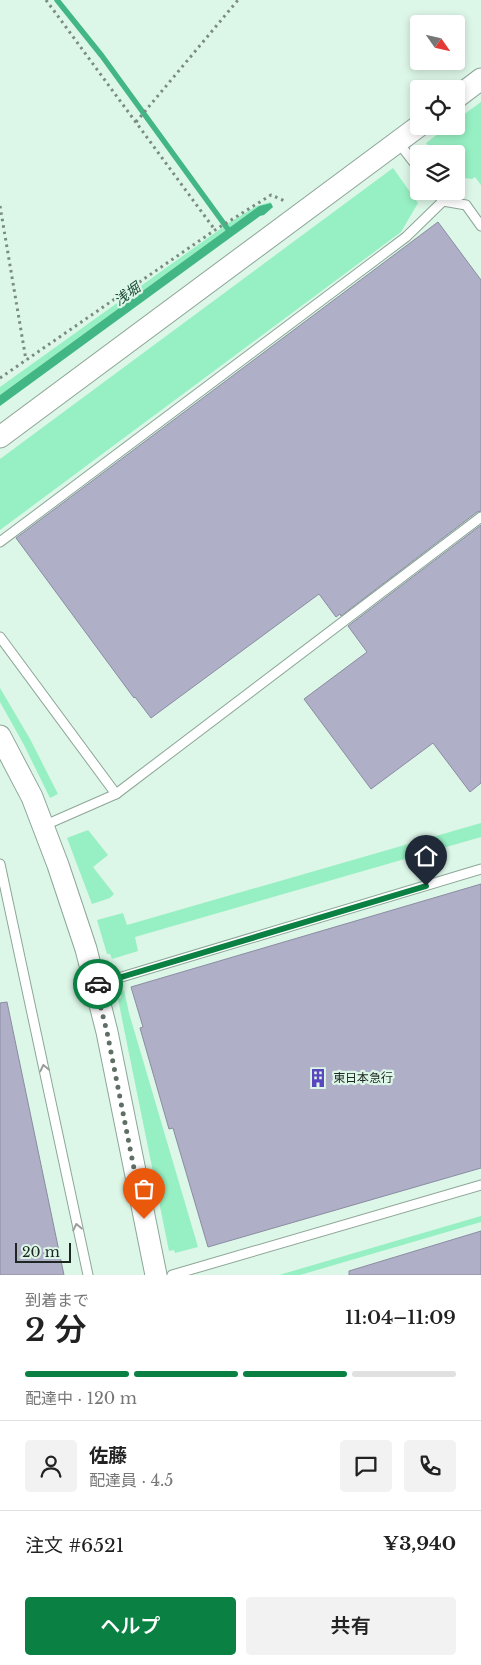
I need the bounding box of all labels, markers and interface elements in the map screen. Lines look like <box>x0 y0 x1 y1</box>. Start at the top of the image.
north arrow <box>410 15 465 70</box>
map controls <box>410 15 465 200</box>
button: locate <box>410 80 465 135</box>
button: layers <box>410 145 465 200</box>
water label: 浅堀 <box>110 277 145 310</box>
pin <box>405 835 447 886</box>
icon: home <box>412 842 440 870</box>
courier <box>73 959 123 1009</box>
icon: car <box>84 970 112 998</box>
one-way arrow <box>39 1064 49 1073</box>
building icon: 東日本急行 <box>307 1067 329 1089</box>
place label: 東日本急行 <box>333 1070 393 1085</box>
pin <box>123 1168 165 1219</box>
icon: bag <box>130 1175 158 1203</box>
one-way arrow <box>73 1223 83 1232</box>
scale bar <box>15 1240 71 1263</box>
text: 20 m <box>22 1243 60 1261</box>
text: 到着まで <box>25 1290 89 1310</box>
text: 11:04–11:09 <box>345 1306 456 1329</box>
text: 2 分 <box>25 1310 86 1350</box>
text: 配達中 · 120 m <box>25 1388 137 1408</box>
button: person <box>25 1440 77 1492</box>
button: chat <box>340 1440 392 1492</box>
button: phone <box>404 1440 456 1492</box>
text: 佐藤 <box>89 1444 127 1467</box>
text: 配達員 · 4.5 <box>89 1470 173 1490</box>
text: ¥3,940 <box>383 1532 456 1555</box>
text: 注文 #6521 <box>25 1534 124 1557</box>
button: ヘルプ <box>25 1597 236 1655</box>
button: 共有 <box>246 1597 456 1655</box>

